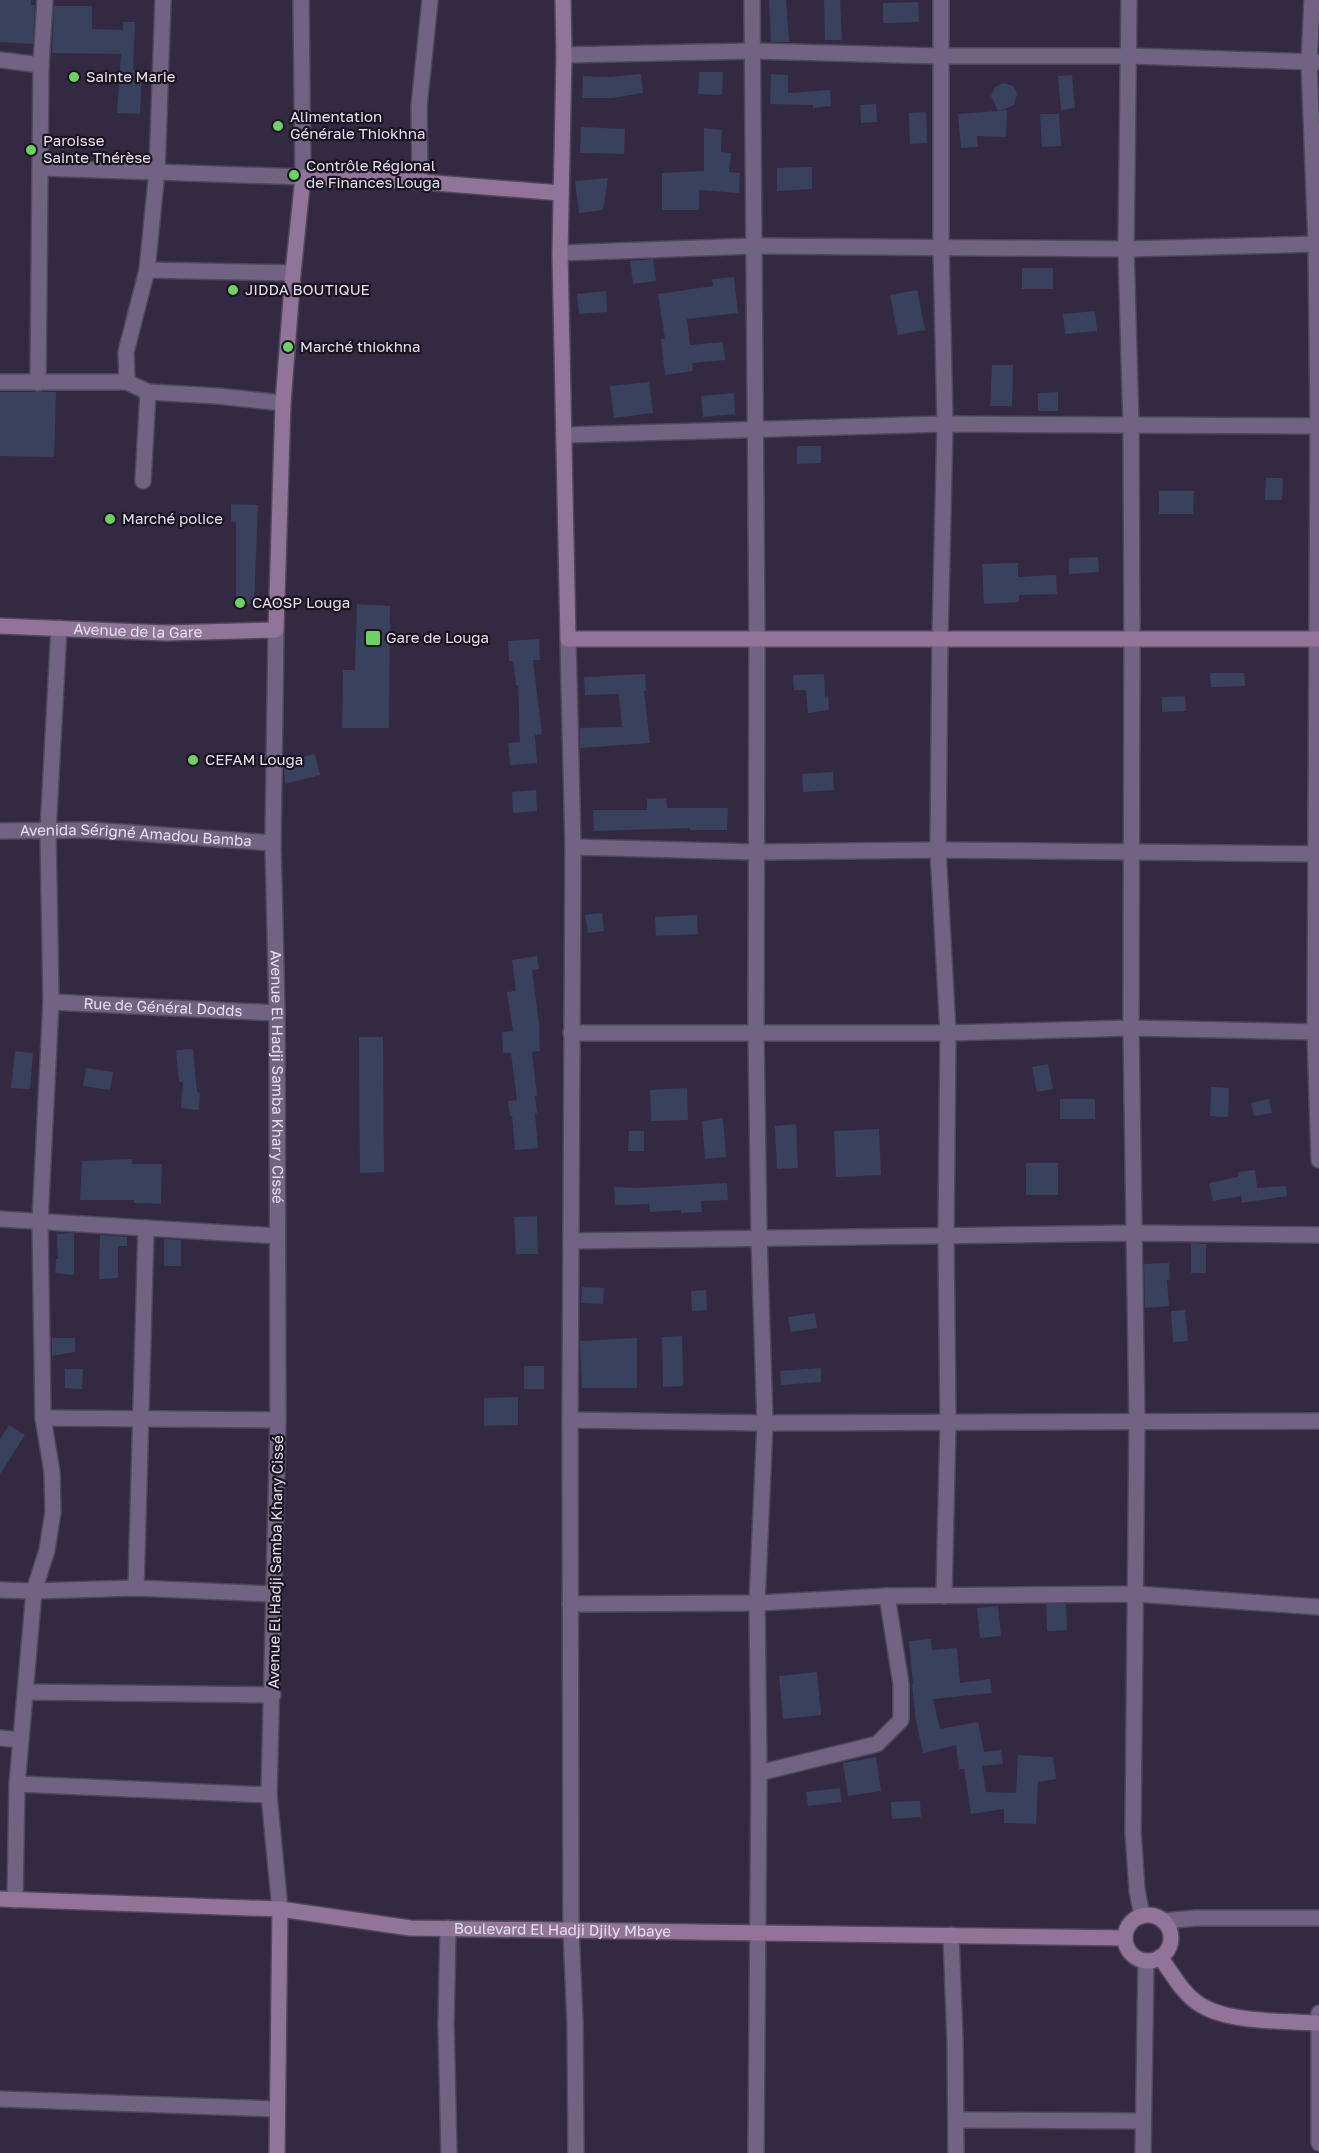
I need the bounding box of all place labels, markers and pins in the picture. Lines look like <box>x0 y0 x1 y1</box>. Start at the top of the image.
place label: Sainte Marie <box>86 67 176 85</box>
marker: Sainte Marie <box>67 70 81 84</box>
place label: Alimentation Générale Thiokhna <box>290 107 425 142</box>
marker: Alimentation Générale Thiokhna <box>271 119 285 133</box>
place label: Paroisse Sainte Thérèse <box>43 131 151 166</box>
marker: Paroisse Sainte Thérèse <box>24 143 38 157</box>
place label: Contrôle Régional de Finances Louga <box>306 156 440 191</box>
marker: Contrôle Régional de Finances Louga <box>287 168 301 182</box>
place label: JIDDA BOUTIQUE <box>245 280 370 298</box>
marker: JIDDA BOUTIQUE <box>226 283 240 297</box>
place label: Marché thiokhna <box>300 337 421 355</box>
marker: Marché thiokhna <box>281 340 295 354</box>
place label: Marché police <box>122 509 223 527</box>
marker: Marché police <box>103 512 117 526</box>
place label: CAOSP Louga <box>252 593 350 611</box>
marker: CAOSP Louga <box>233 596 247 610</box>
place label: Gare de Louga <box>386 628 489 646</box>
marker: Gare de Louga <box>364 629 382 647</box>
place label: CEFAM Louga <box>205 750 303 768</box>
marker: CEFAM Louga <box>186 753 200 767</box>

